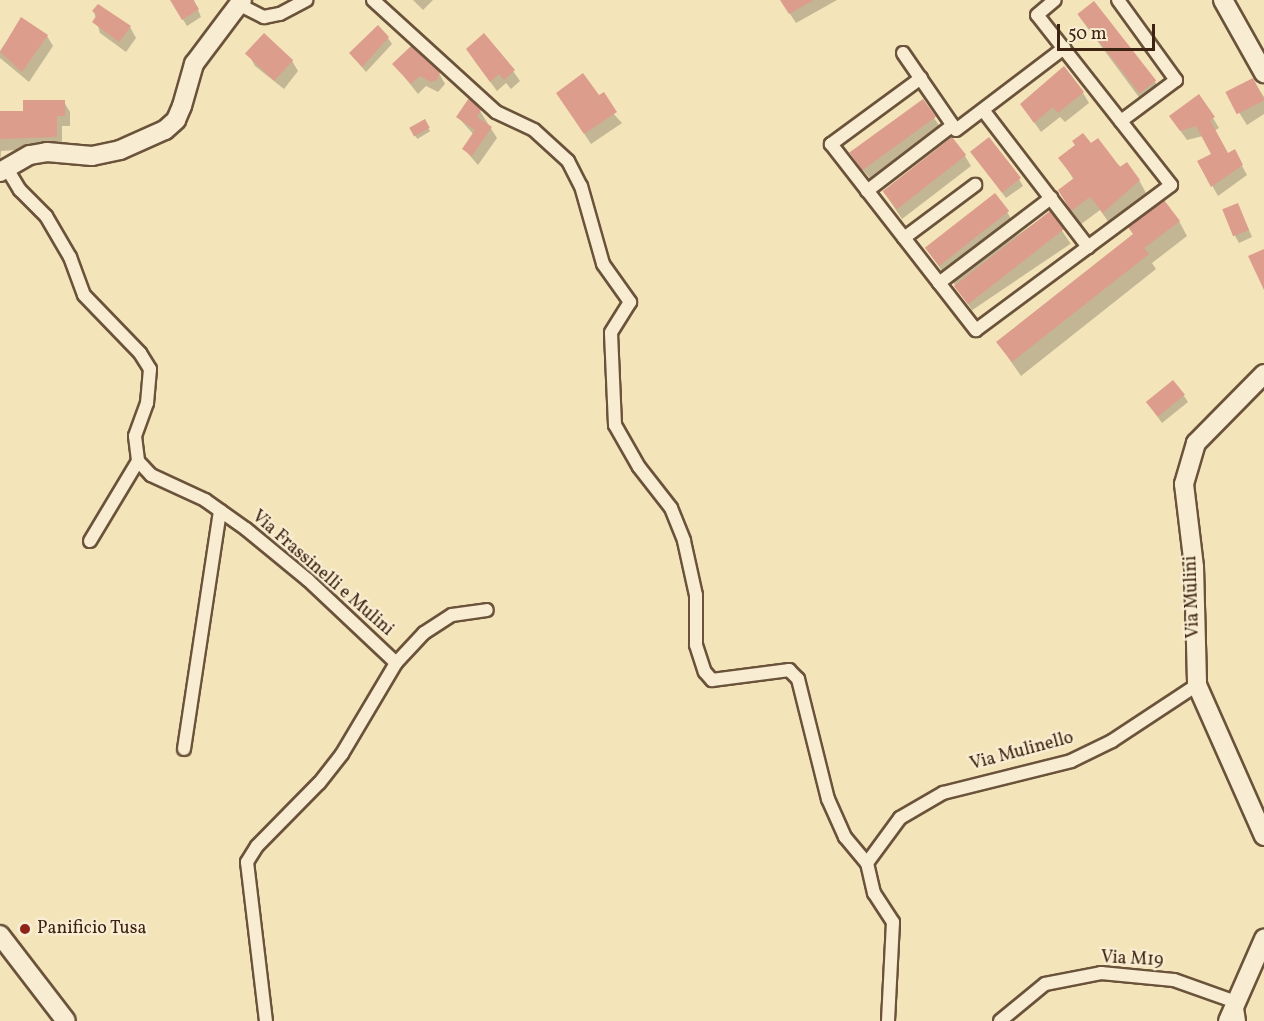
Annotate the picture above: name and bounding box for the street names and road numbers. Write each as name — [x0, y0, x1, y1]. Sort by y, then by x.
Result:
street label: Via Frassinelli e Mulini — [247, 506, 397, 642]
street label: Via Mulini — [1181, 555, 1205, 639]
street label: Via Mulinello — [968, 728, 1076, 776]
street label: Via M19 — [1100, 948, 1164, 972]

